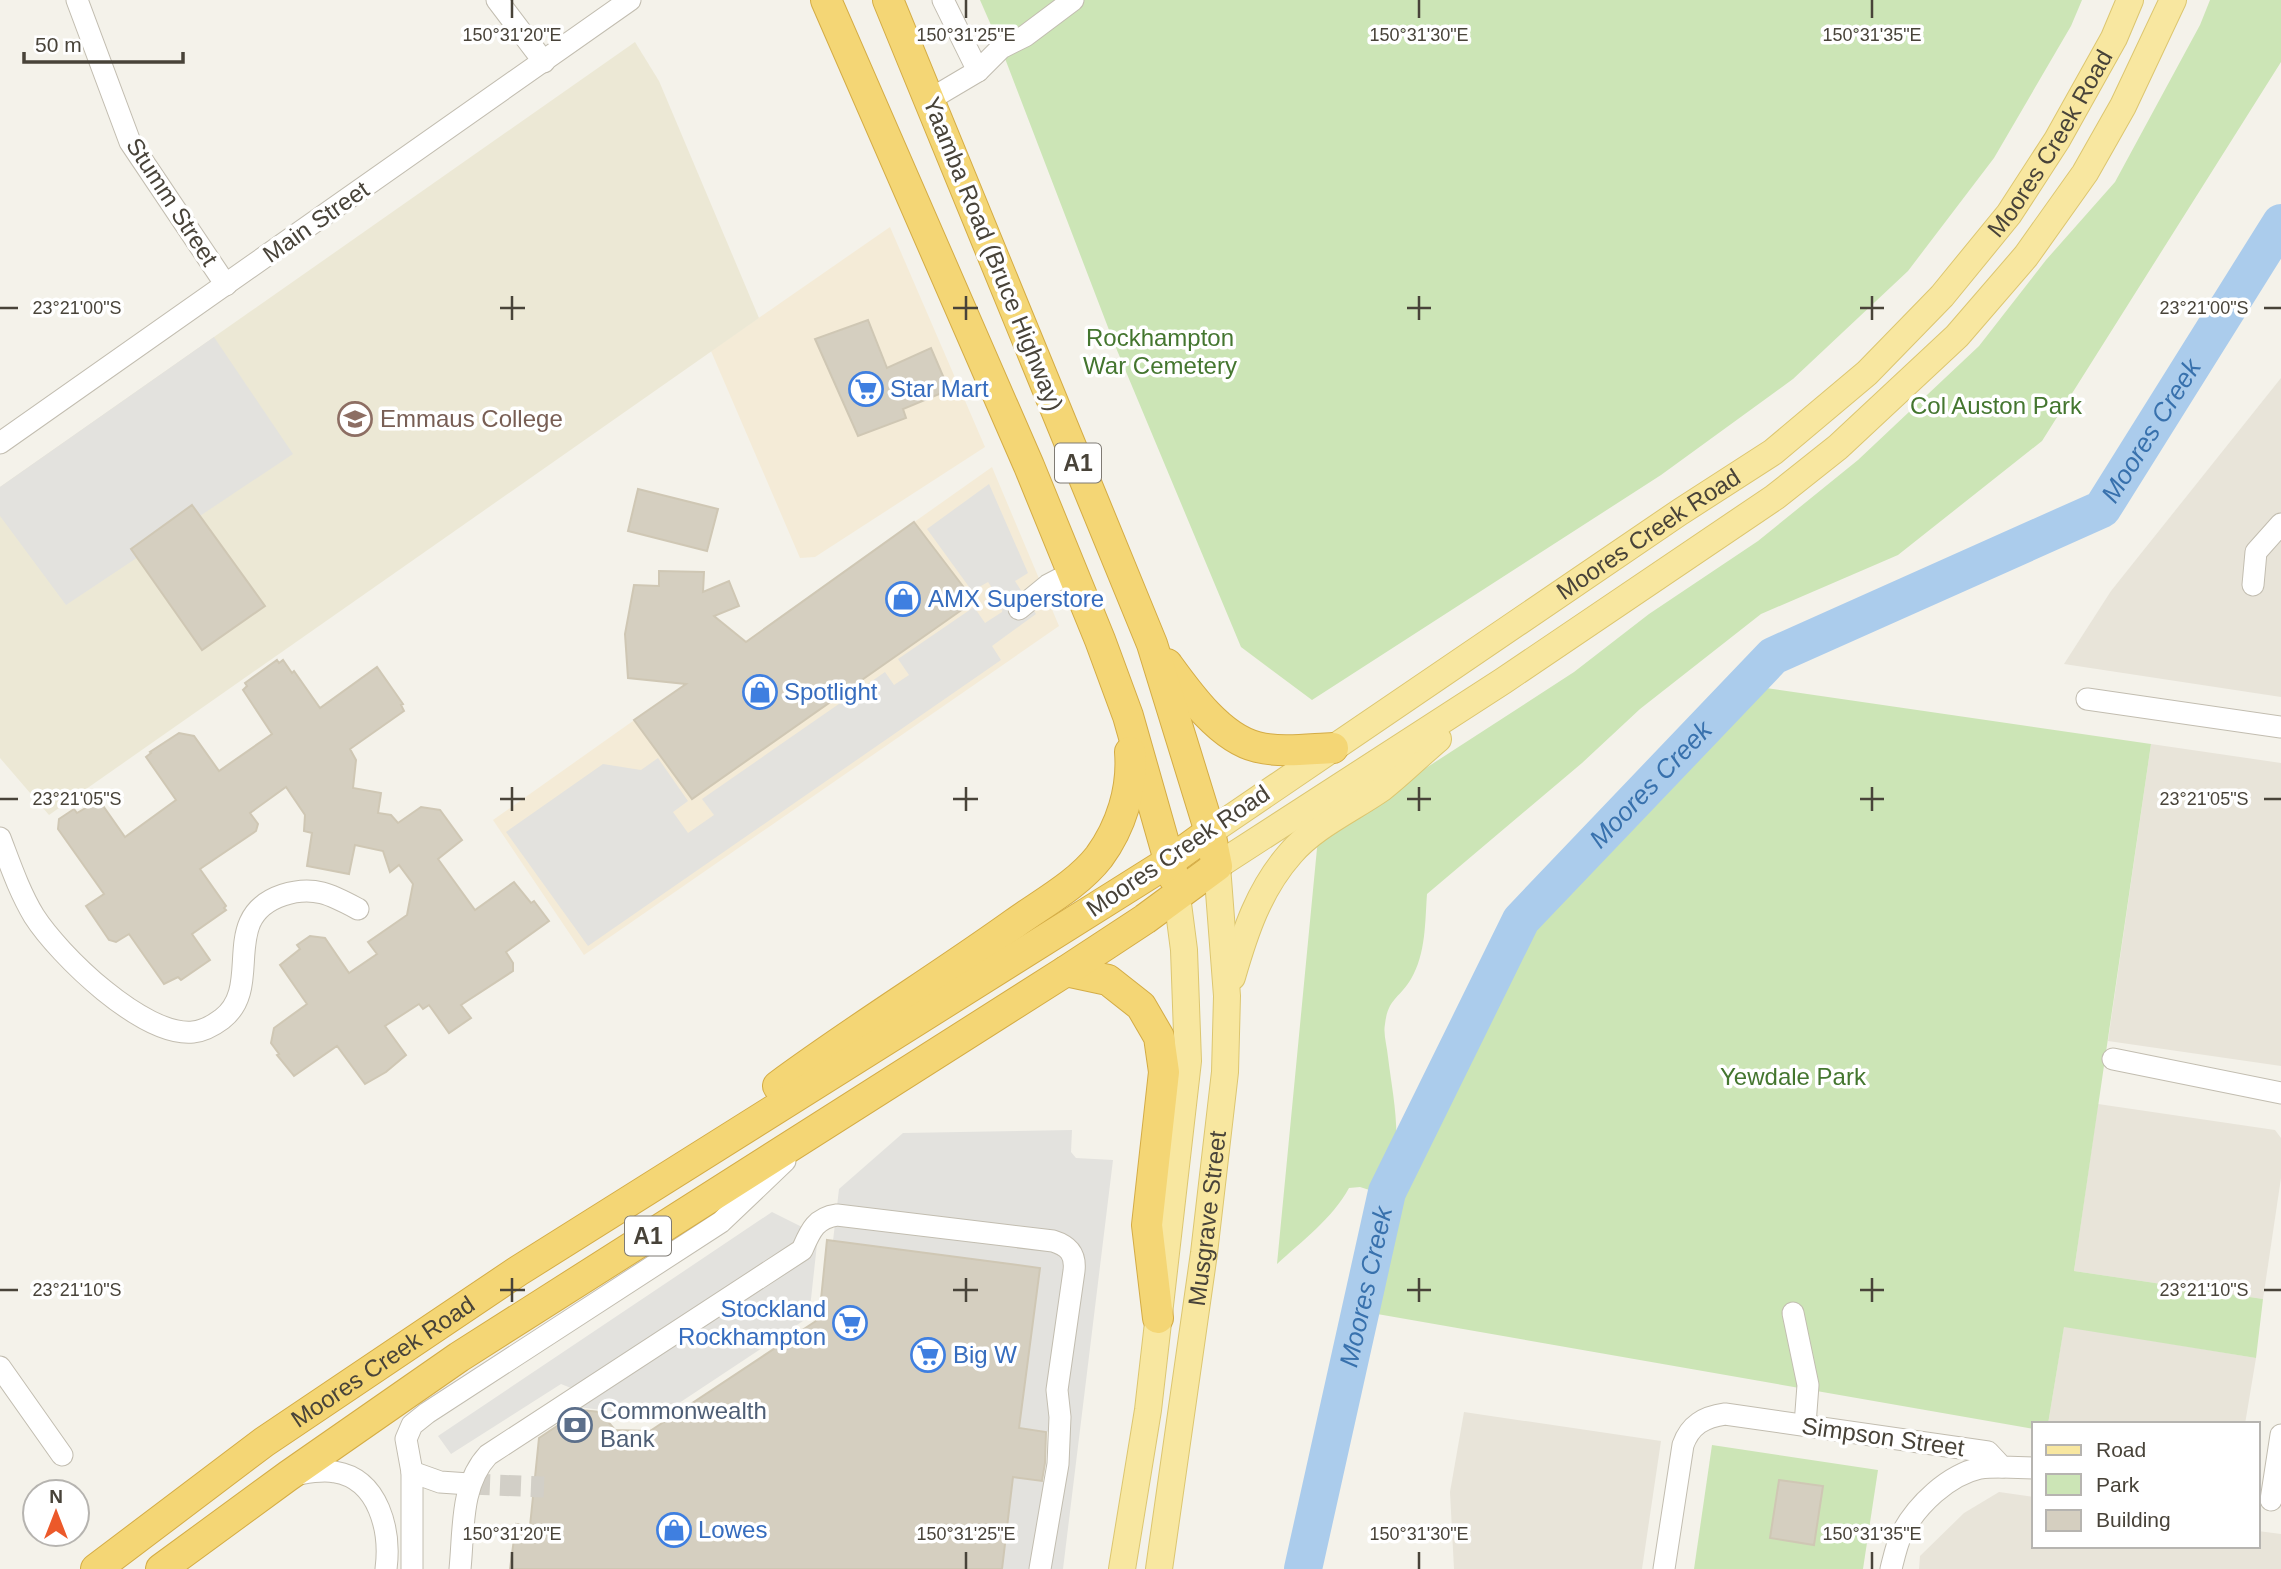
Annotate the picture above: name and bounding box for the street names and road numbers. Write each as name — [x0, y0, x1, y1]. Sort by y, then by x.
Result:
street label: Moores Creek Road — [1982, 45, 2118, 242]
street label: Yaamba Road (Bruce Highway) — [918, 93, 1069, 415]
street label: Stumm Street — [121, 133, 224, 271]
street label: Main Street — [258, 175, 374, 268]
road number: A1 — [1055, 444, 1101, 482]
street label: Moores Creek Road — [1551, 463, 1745, 605]
street label: Moores Creek Road — [1081, 779, 1274, 922]
street label: Musgrave Street — [1183, 1129, 1231, 1308]
road number: A1 — [625, 1217, 671, 1256]
street label: Moores Creek Road — [286, 1290, 479, 1433]
street label: Simpson Street — [1800, 1412, 1967, 1461]

